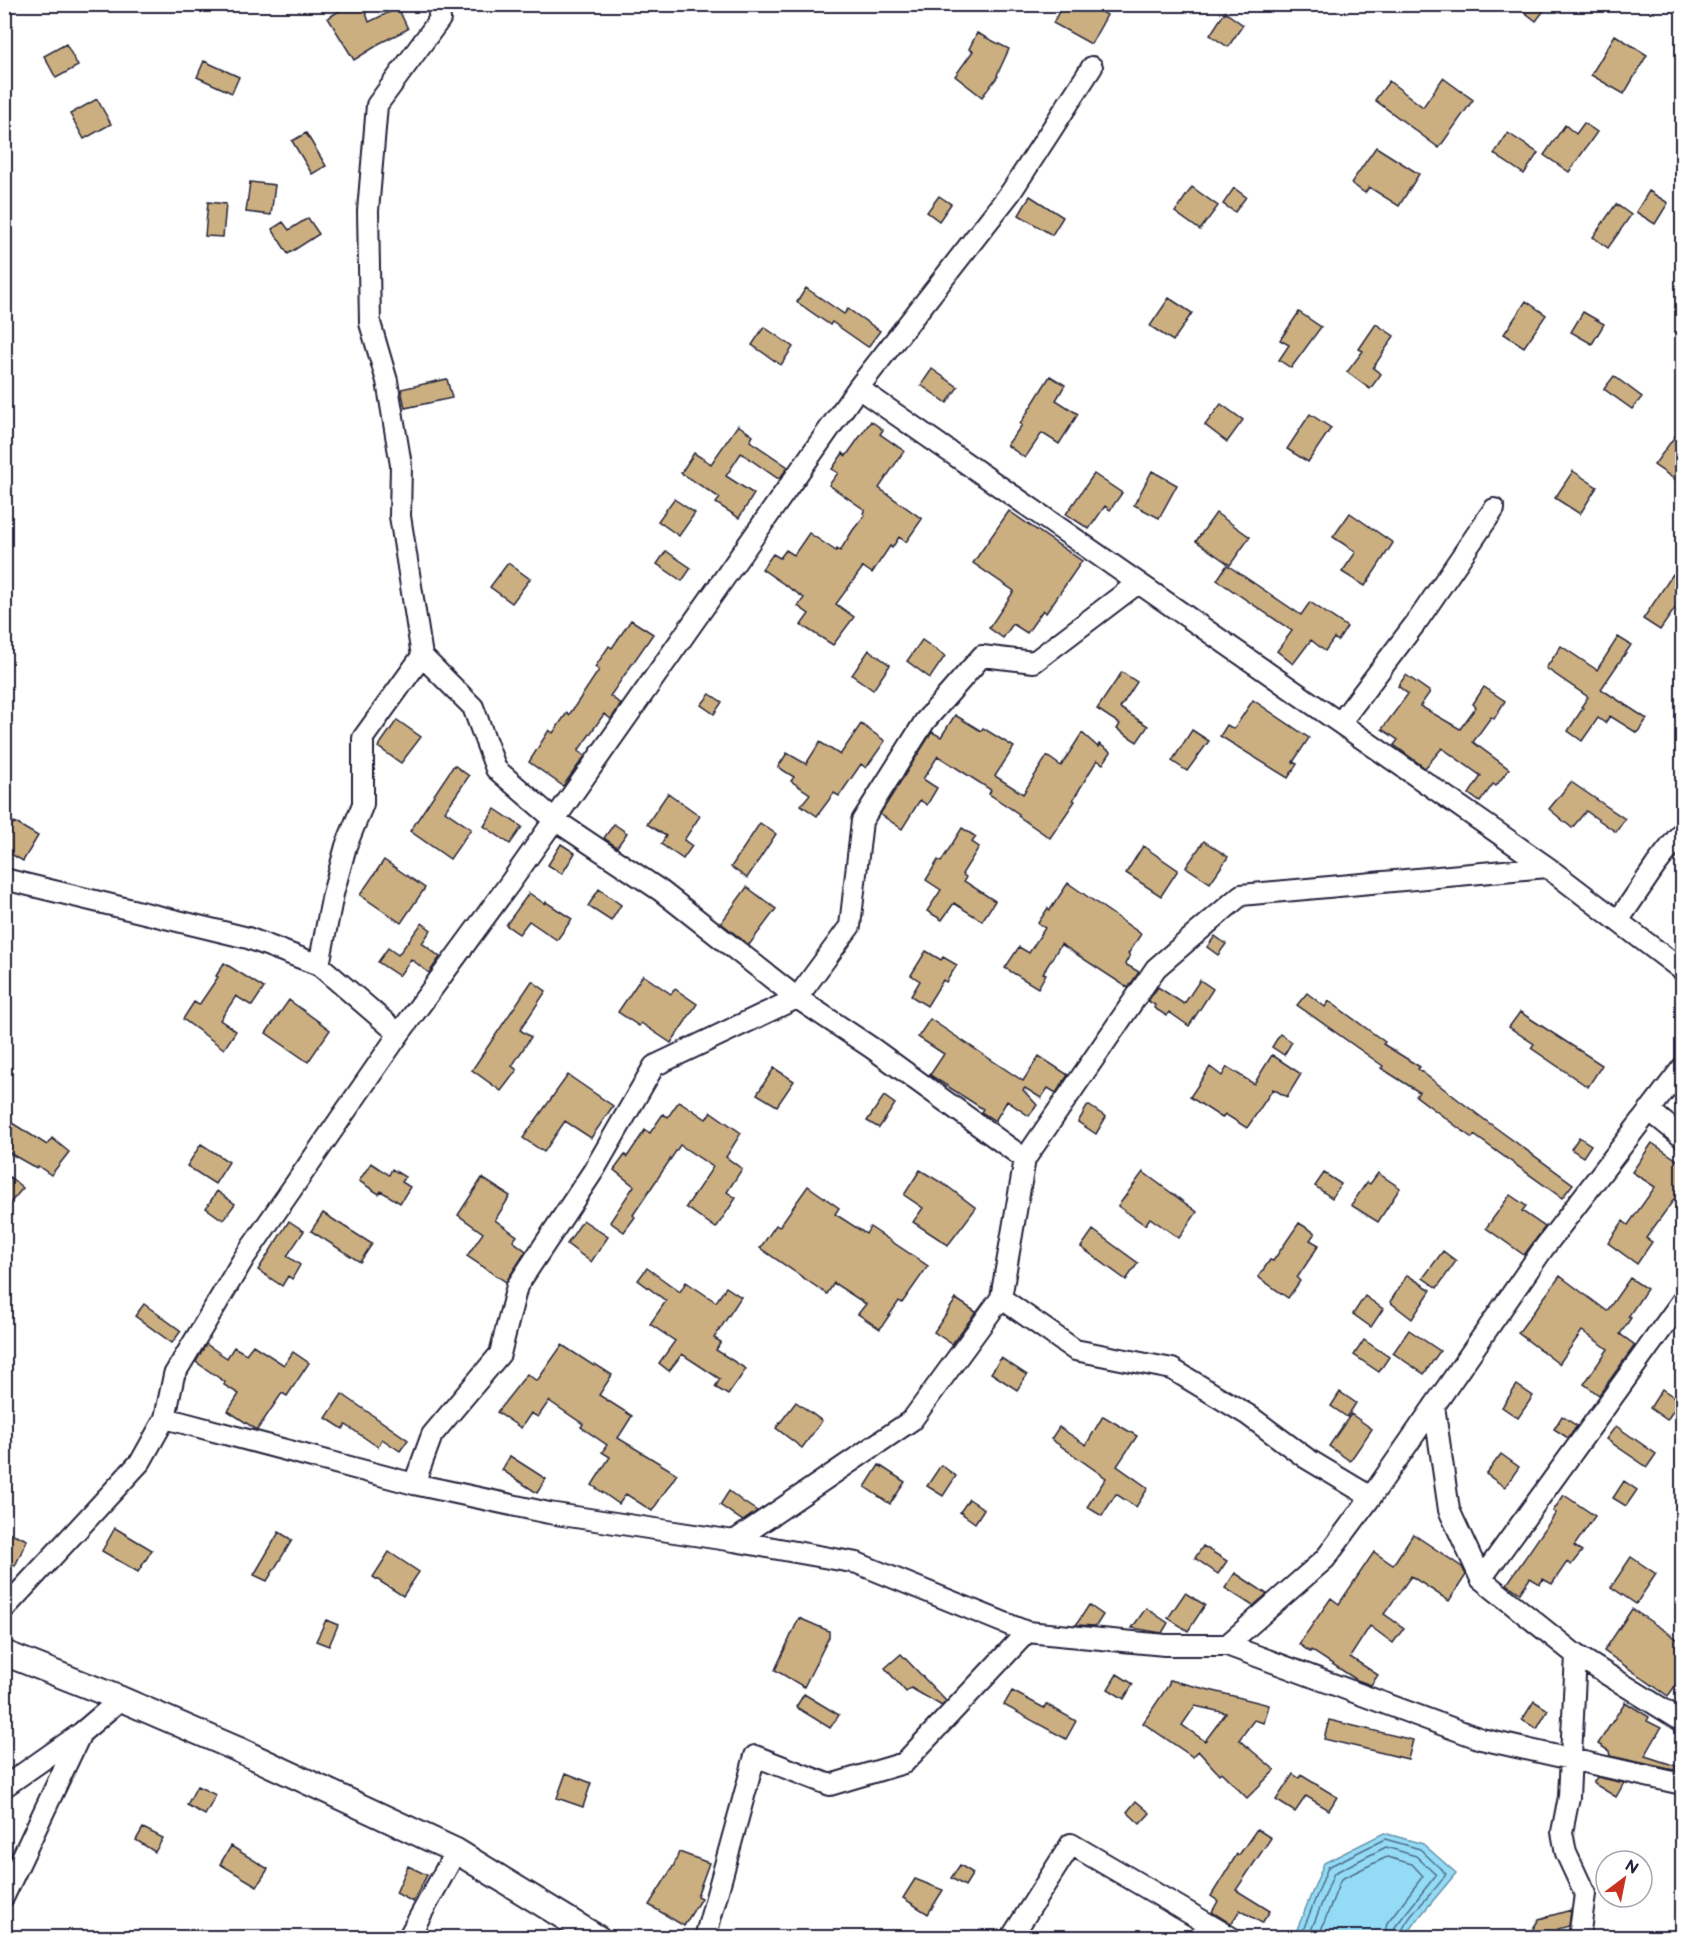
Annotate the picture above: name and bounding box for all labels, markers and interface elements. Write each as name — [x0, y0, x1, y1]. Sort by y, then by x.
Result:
north arrow — [1594, 1849, 1654, 1909]
text: N — [1621, 1856, 1641, 1879]

